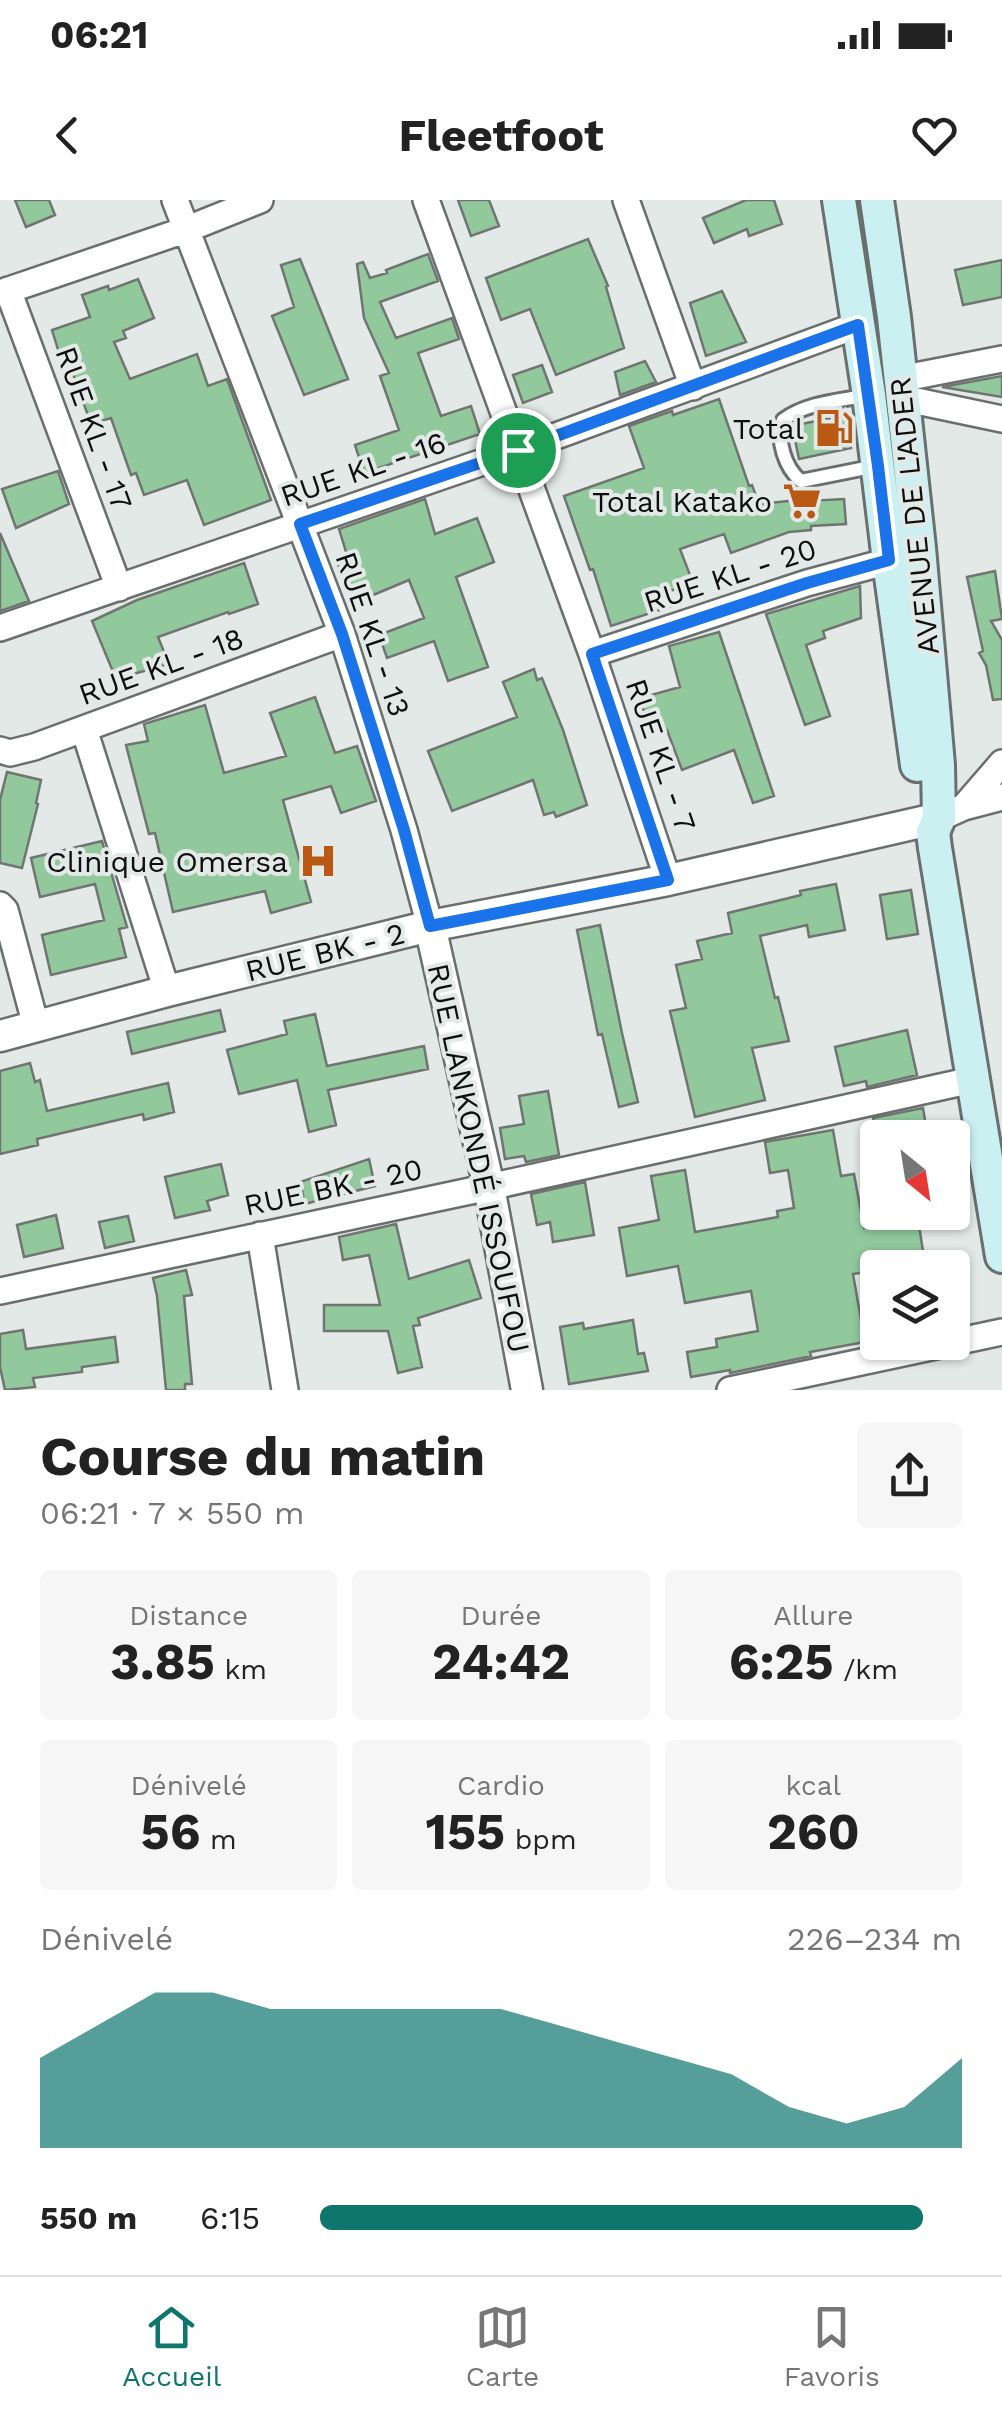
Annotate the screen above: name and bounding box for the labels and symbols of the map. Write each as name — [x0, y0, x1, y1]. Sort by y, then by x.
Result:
street label: RUE KL - 17 — [48, 342, 140, 514]
street label: AVENUE DE L'ADER — [882, 375, 946, 657]
fuel station icon: Total — [813, 407, 855, 449]
pin — [476, 408, 561, 493]
place label: Total — [733, 411, 804, 446]
street label: RUE KL - 16 — [276, 424, 450, 514]
supermarket icon: Total Katako — [781, 480, 823, 522]
place label: Total Katako — [592, 484, 772, 519]
street label: RUE KL - 20 — [639, 531, 821, 619]
street label: RUE KL - 13 — [328, 547, 418, 721]
street label: RUE KL - 18 — [74, 620, 248, 712]
street label: RUE KL - 7 — [619, 674, 703, 836]
hospital icon: Clinique Omersa — [297, 840, 339, 882]
place label: Clinique Omersa — [46, 844, 288, 879]
street label: RUE BK - 2 — [242, 915, 408, 989]
street label: RUE LANKONDÉ ISSOUFOU — [421, 960, 537, 1356]
north arrow — [860, 1120, 970, 1230]
street label: RUE BK - 20 — [241, 1151, 425, 1223]

